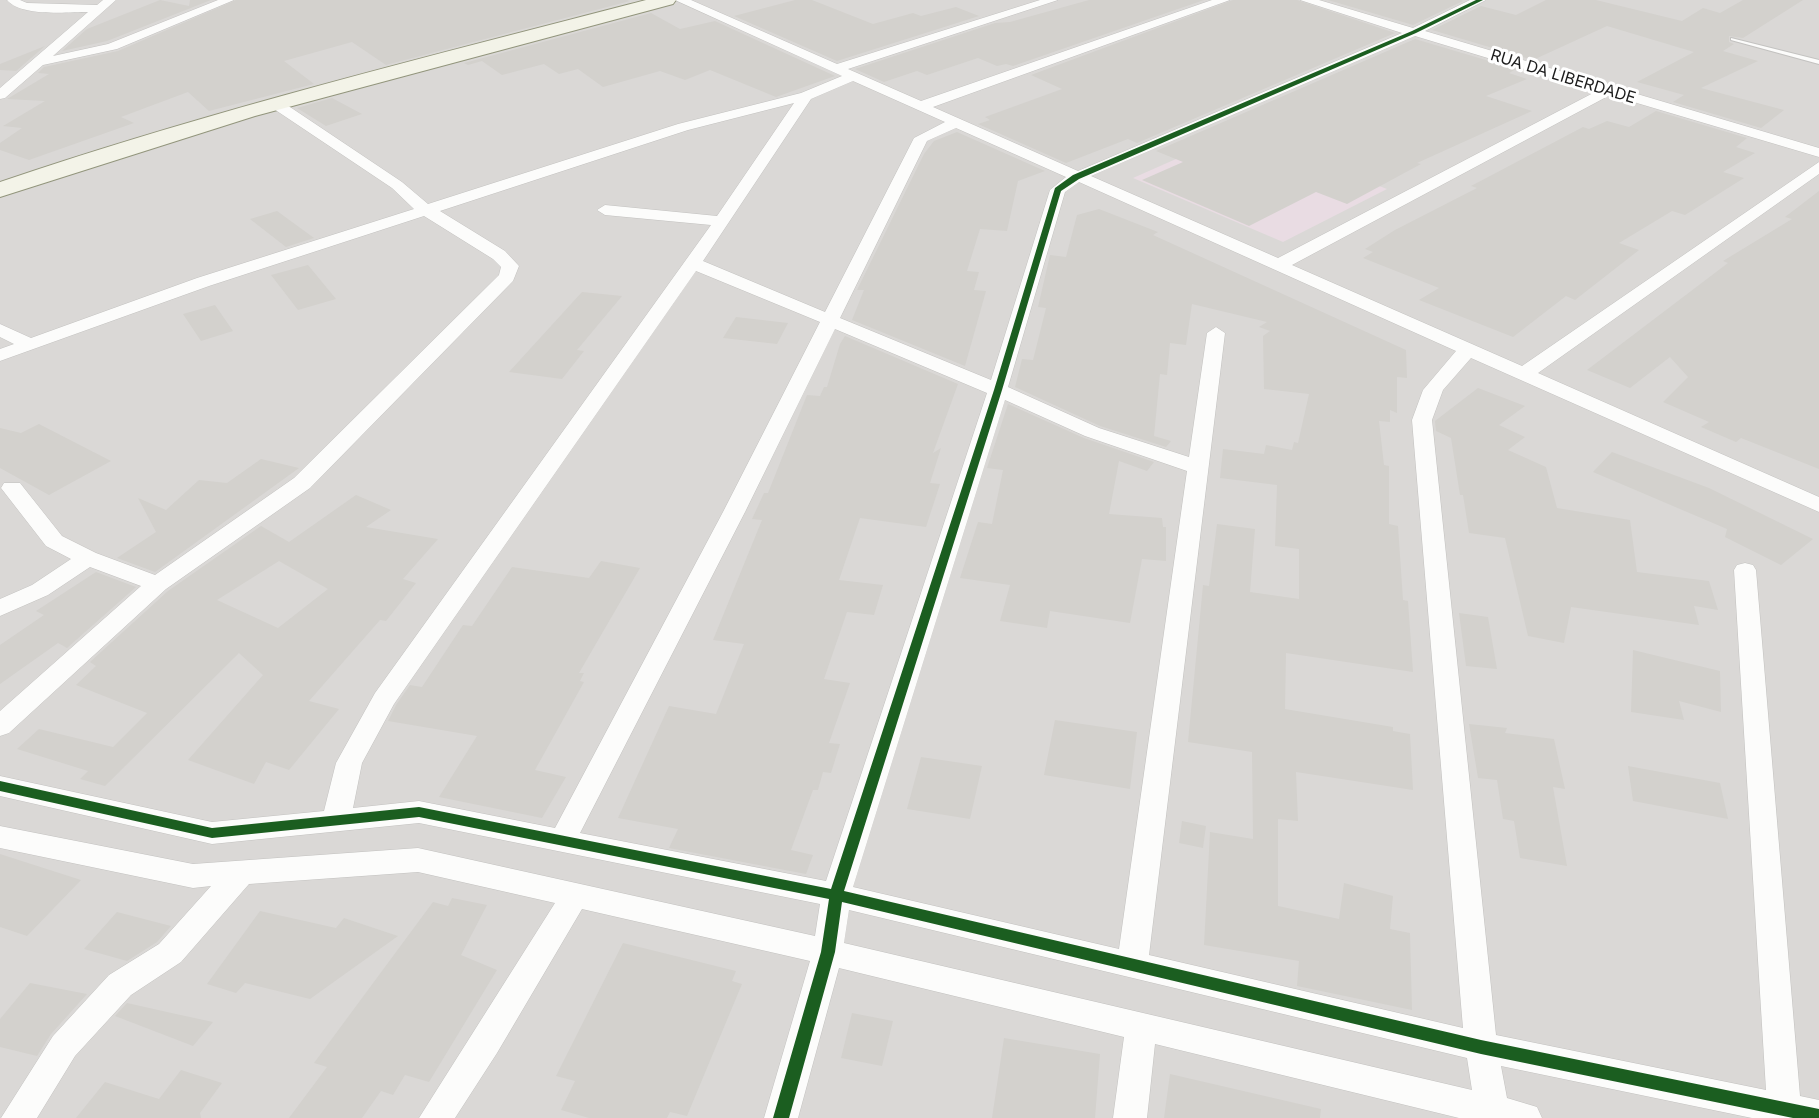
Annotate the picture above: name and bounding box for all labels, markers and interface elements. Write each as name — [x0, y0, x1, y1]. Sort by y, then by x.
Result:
street label: RUA DA LIBERDADE — [1488, 46, 1638, 108]

